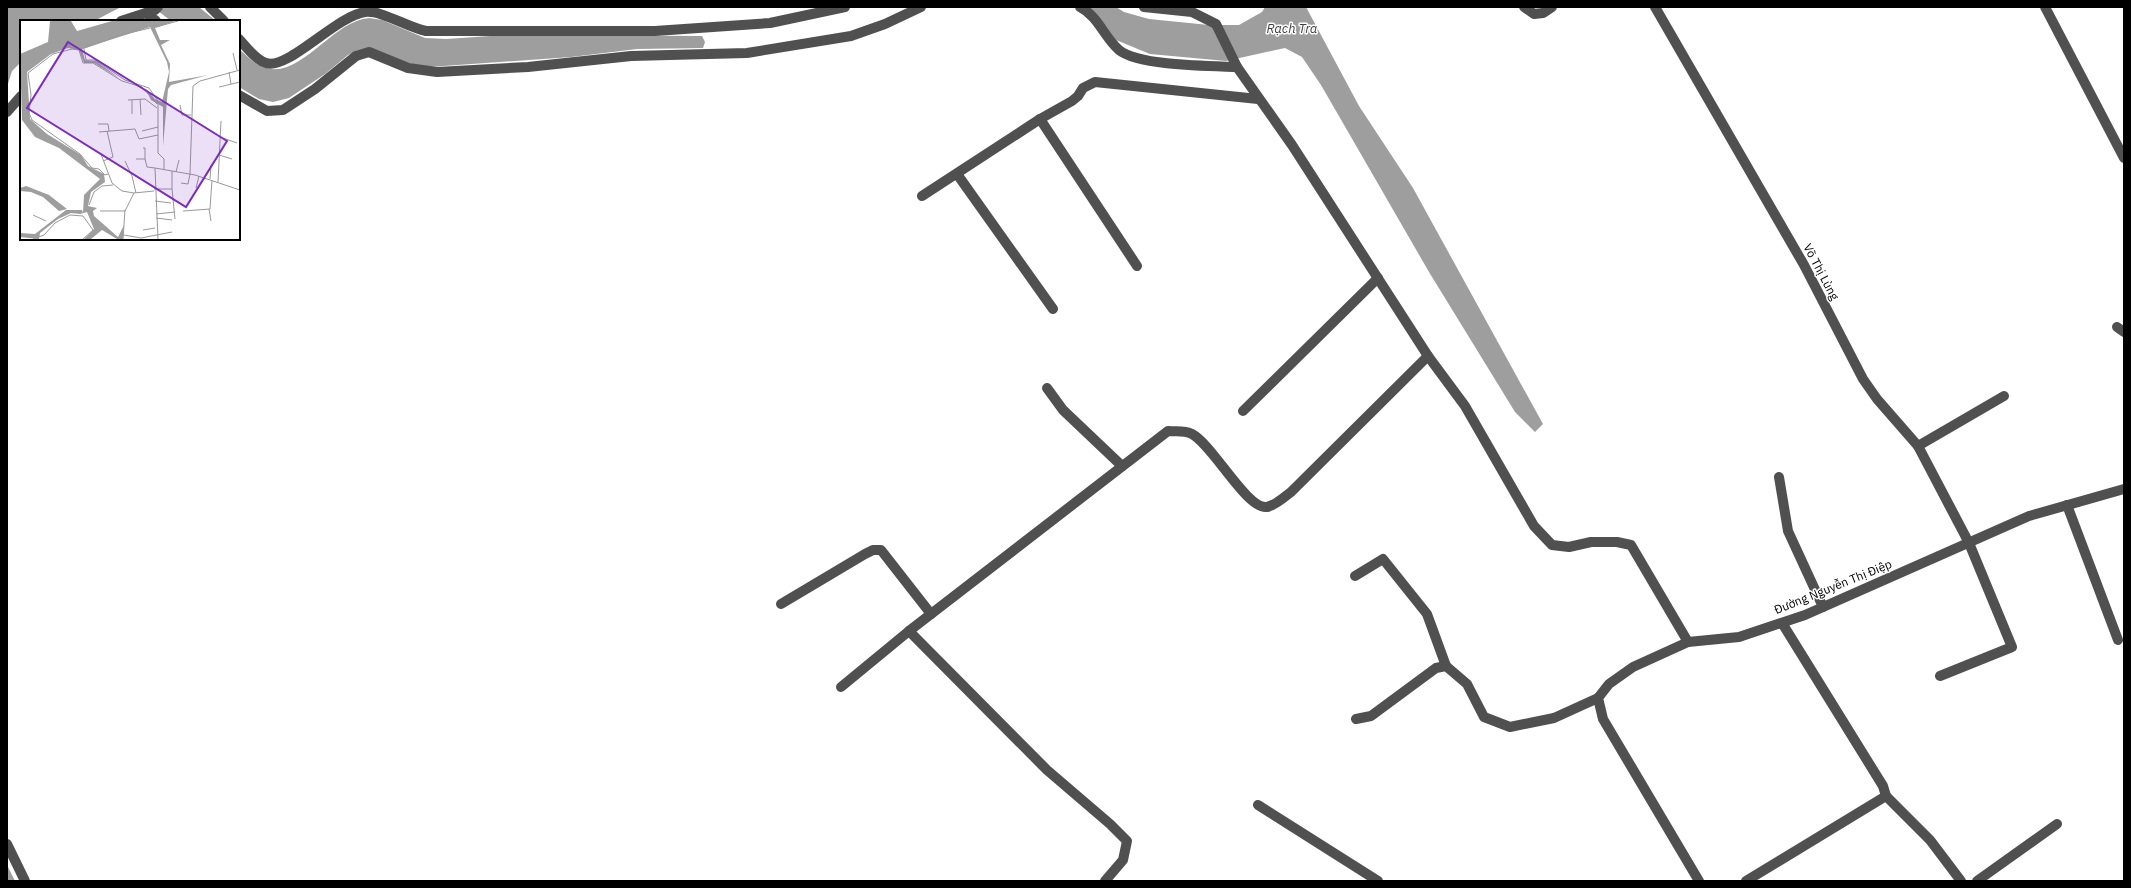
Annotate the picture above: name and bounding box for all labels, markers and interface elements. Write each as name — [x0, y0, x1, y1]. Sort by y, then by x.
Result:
inset map — [20, 20, 240, 240]
water label: Rạch Tra — [1267, 20, 1317, 37]
street label: Võ Thị Lùng — [1800, 241, 1843, 303]
street label: Đường Nguyễn Thị Điệp — [1772, 556, 1894, 617]

